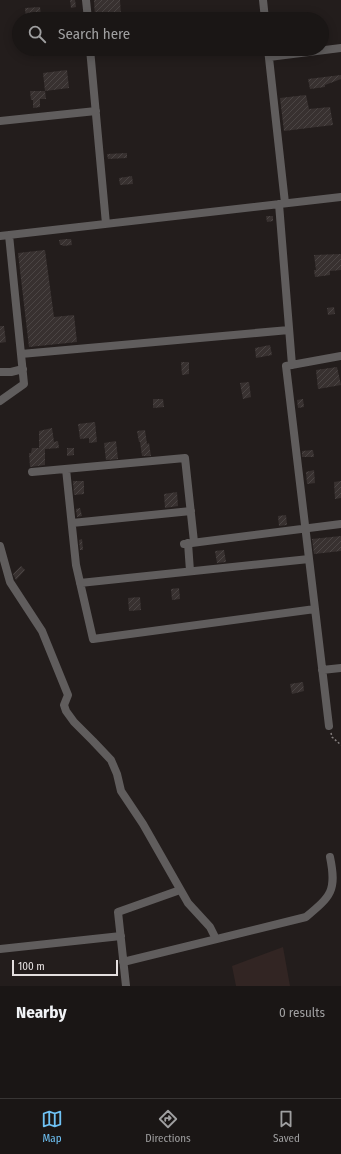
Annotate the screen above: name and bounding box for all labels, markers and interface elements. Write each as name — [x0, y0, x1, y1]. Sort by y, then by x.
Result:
search box — [12, 12, 329, 56]
icon: search — [26, 23, 48, 45]
text: Search here — [58, 25, 130, 43]
scale bar — [12, 958, 118, 977]
text: 100 m — [18, 960, 45, 973]
text: Nearby — [16, 1002, 67, 1023]
text: 0 results — [279, 1005, 325, 1020]
tab: Map — [41, 1108, 63, 1145]
tab: Directions — [145, 1108, 191, 1145]
tab: Saved — [273, 1108, 300, 1145]

